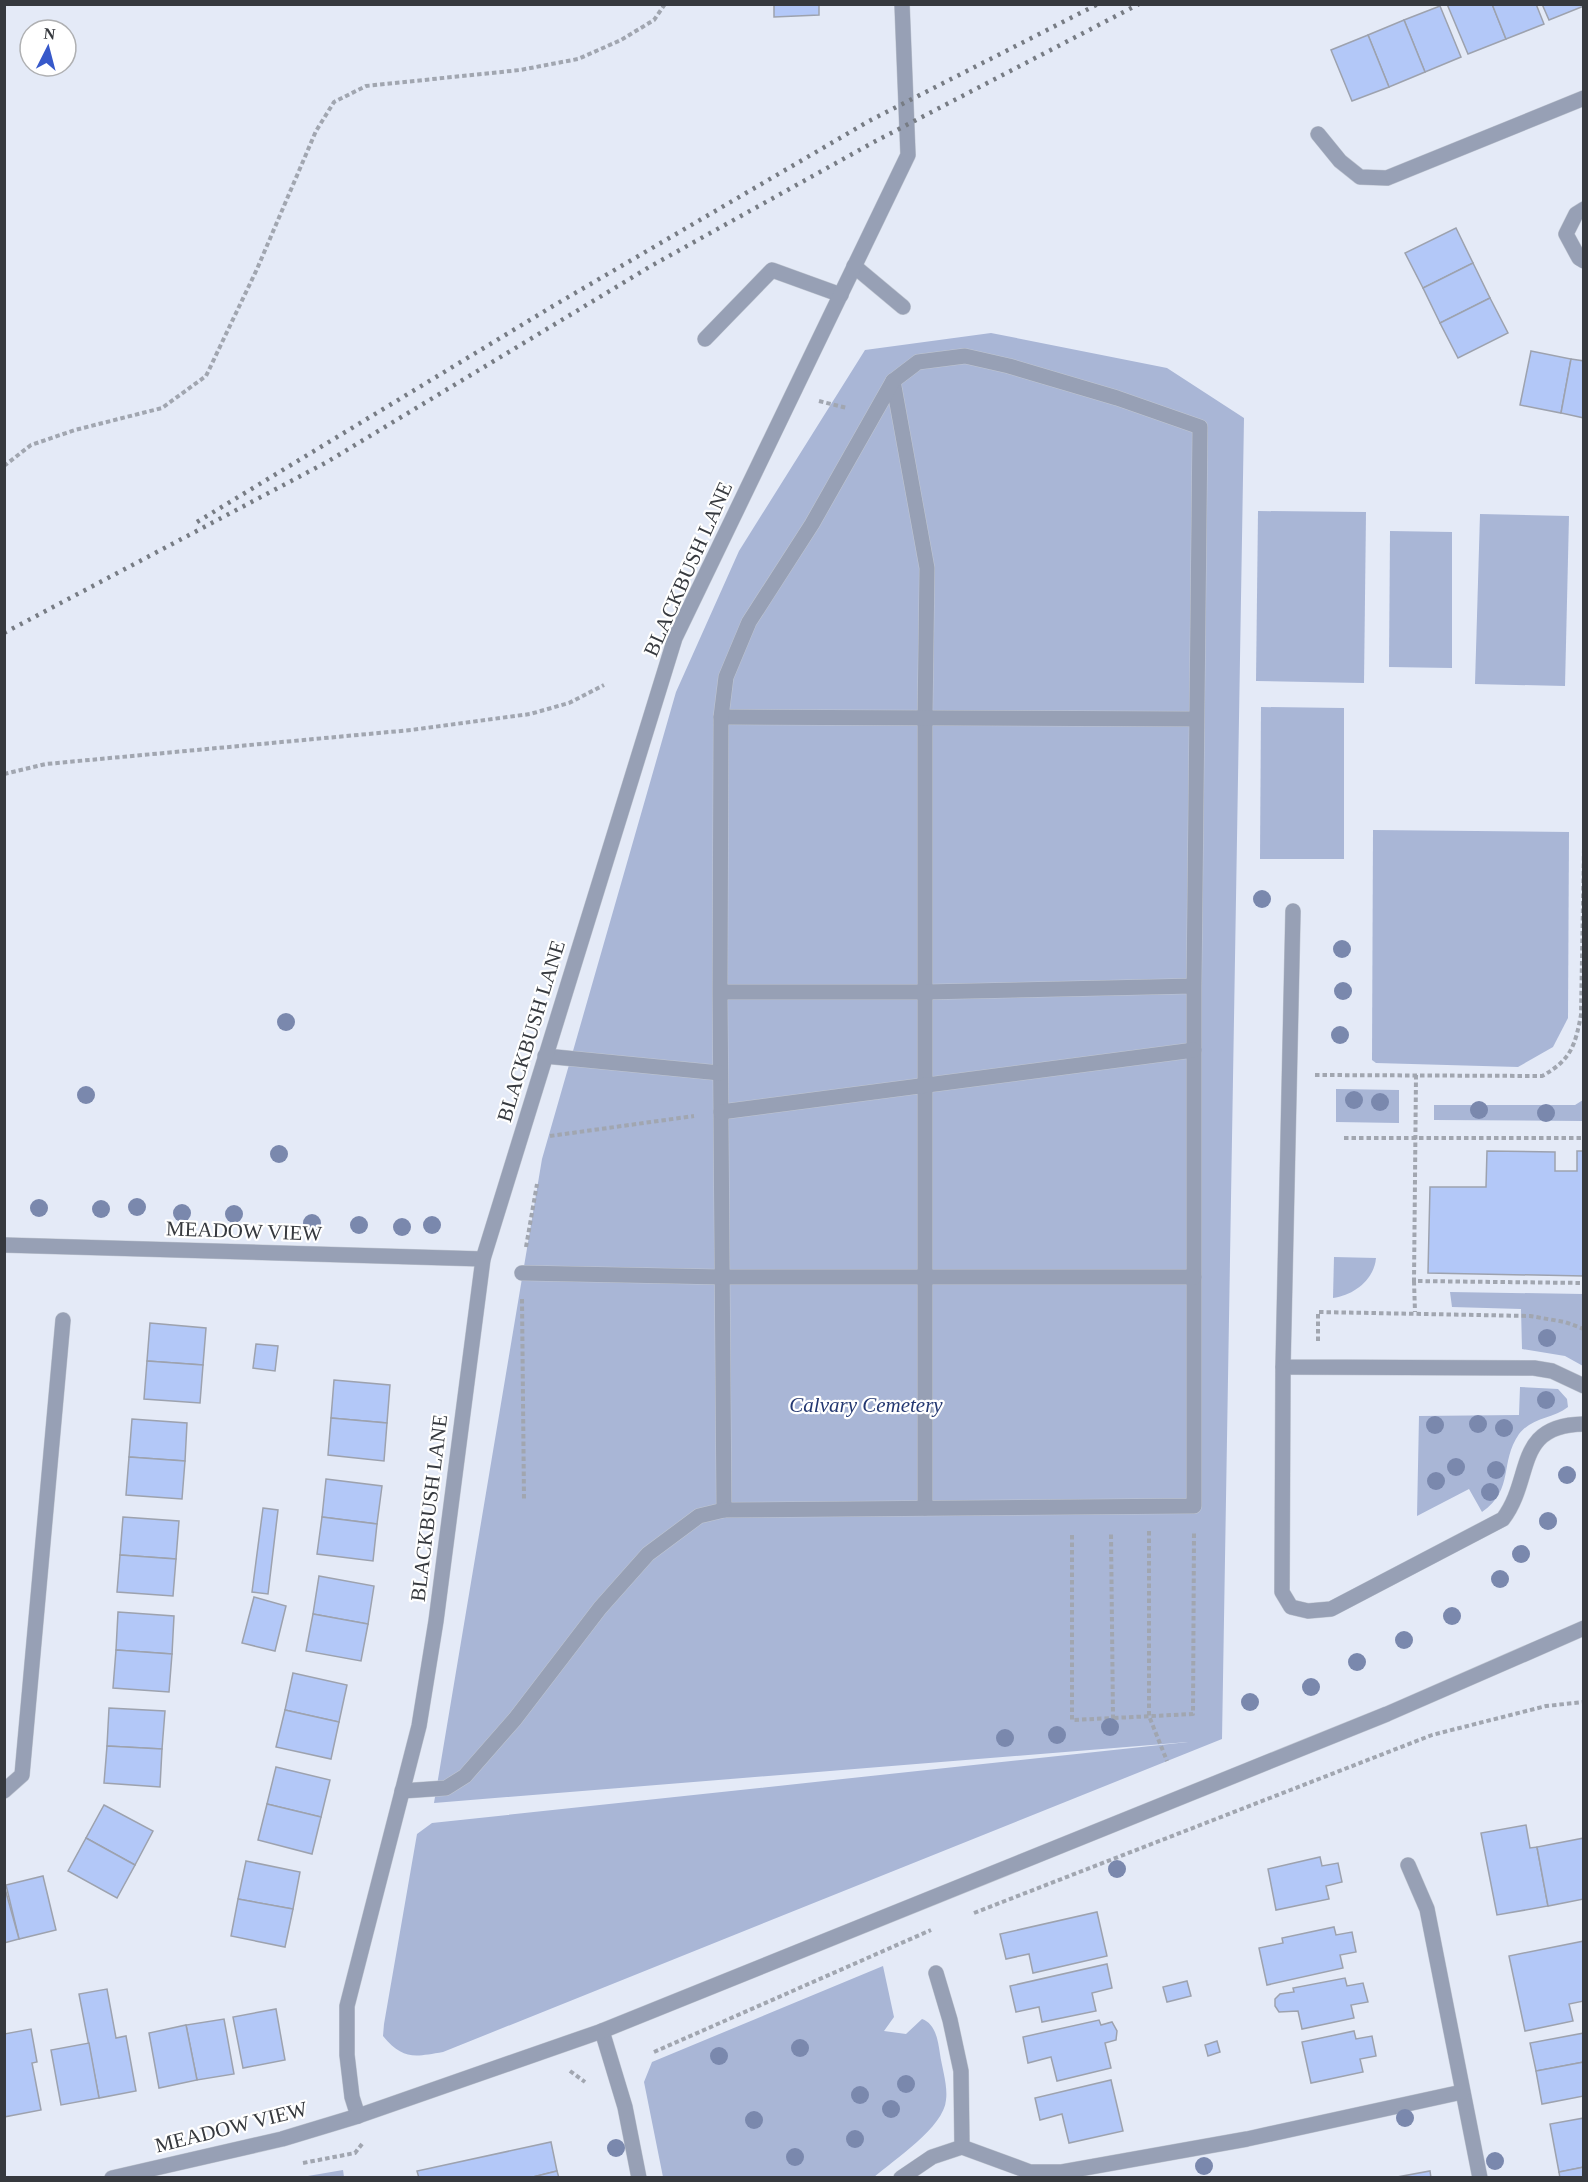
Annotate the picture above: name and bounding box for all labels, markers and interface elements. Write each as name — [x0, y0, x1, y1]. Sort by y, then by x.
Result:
north arrow — [18, 18, 78, 78]
text: N — [43, 25, 57, 43]
street label: BLACKBUSH LANE — [639, 478, 737, 660]
street label: BLACKBUSH LANE — [492, 937, 570, 1125]
street label: MEADOW VIEW — [166, 1216, 323, 1246]
park label: Calvary Cemetery — [789, 1393, 943, 1417]
street label: BLACKBUSH LANE — [406, 1413, 452, 1603]
street label: MEADOW VIEW — [152, 2096, 310, 2158]

